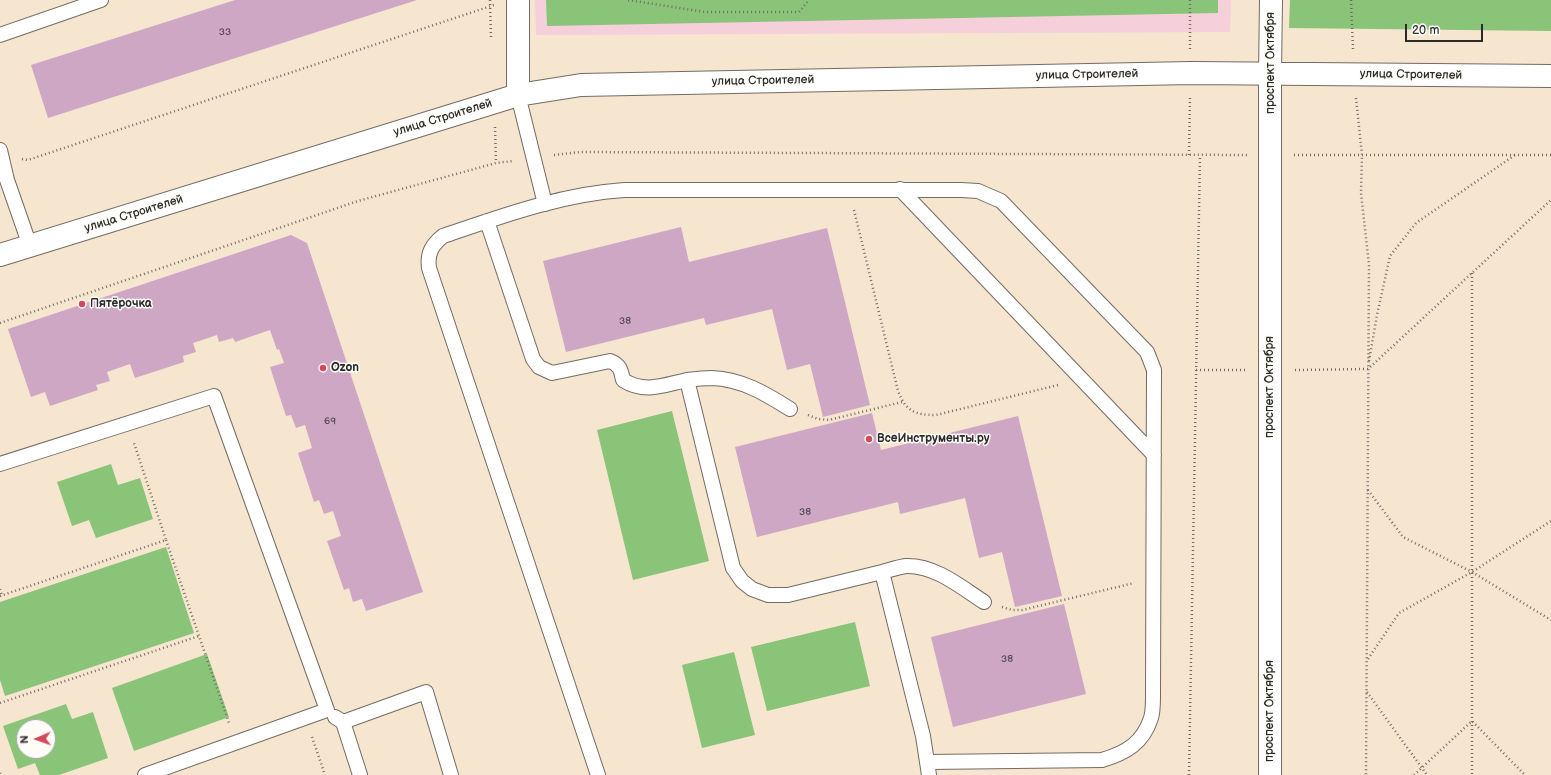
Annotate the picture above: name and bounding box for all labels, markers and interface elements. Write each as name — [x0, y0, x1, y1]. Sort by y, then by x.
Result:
street label: проспект Октября — [1264, 12, 1278, 114]
scale bar — [1407, 16, 1485, 42]
text: 20 m — [1412, 23, 1439, 38]
house number: 33 — [219, 26, 231, 38]
street label: улица Строителей — [1036, 67, 1138, 83]
street label: улица Строителей — [1360, 67, 1462, 83]
street label: улица Строителей — [712, 73, 814, 89]
street label: улица Строителей — [392, 96, 494, 140]
street label: улица Строителей — [83, 192, 185, 236]
place label: Пятёрочка — [90, 297, 152, 311]
marker: Пятёрочка — [77, 299, 87, 309]
house number: 38 — [619, 315, 631, 327]
street label: проспект Октября — [1263, 336, 1277, 438]
place label: Ozon — [331, 361, 359, 375]
marker: Ozon — [318, 363, 328, 373]
house number: 69 — [324, 415, 336, 427]
place label: ВсеИнструменты.ру — [877, 432, 990, 446]
marker: ВсеИнструменты.ру — [864, 434, 874, 444]
house number: 38 — [799, 506, 811, 518]
house number: 38 — [1001, 653, 1013, 665]
street label: проспект Октября — [1263, 660, 1277, 762]
north arrow — [16, 719, 56, 759]
text: N — [18, 735, 31, 744]

